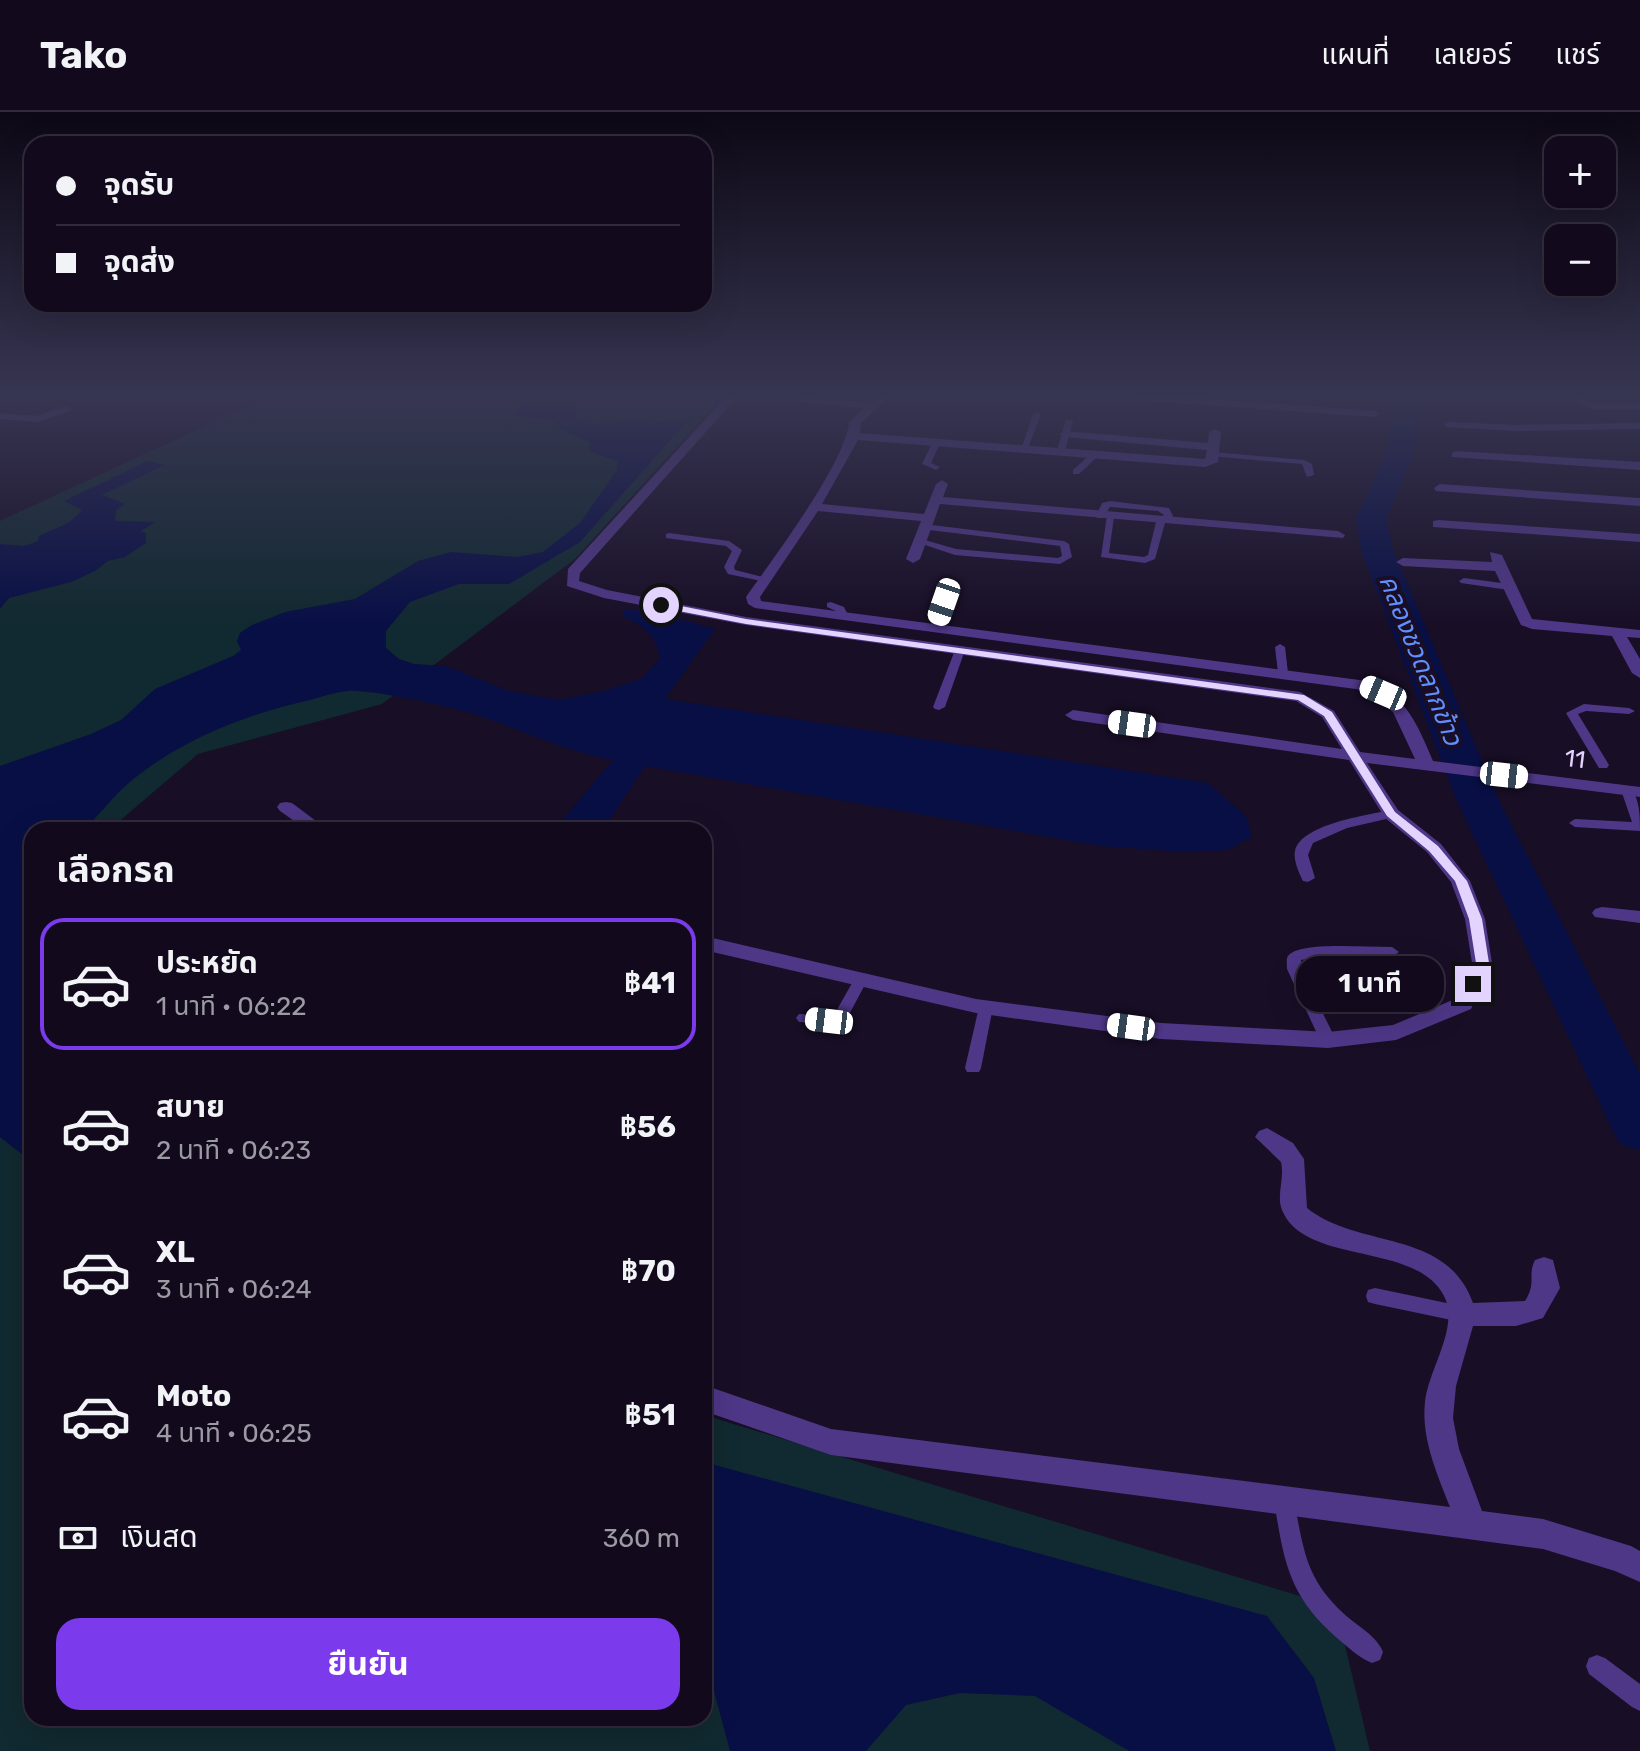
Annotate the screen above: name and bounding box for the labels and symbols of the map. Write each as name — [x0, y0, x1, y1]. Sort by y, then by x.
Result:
water label: คลองชวดลากข้าว — [1372, 570, 1469, 751]
car — [925, 575, 963, 629]
route start — [643, 587, 679, 623]
car — [1356, 673, 1410, 713]
car — [1107, 709, 1157, 739]
street label: 11 — [1563, 744, 1587, 774]
car — [1479, 761, 1529, 789]
callout: 1 นาที — [1297, 956, 1445, 1012]
route end — [1455, 966, 1491, 1002]
car — [804, 1006, 854, 1036]
car — [1106, 1012, 1156, 1042]

